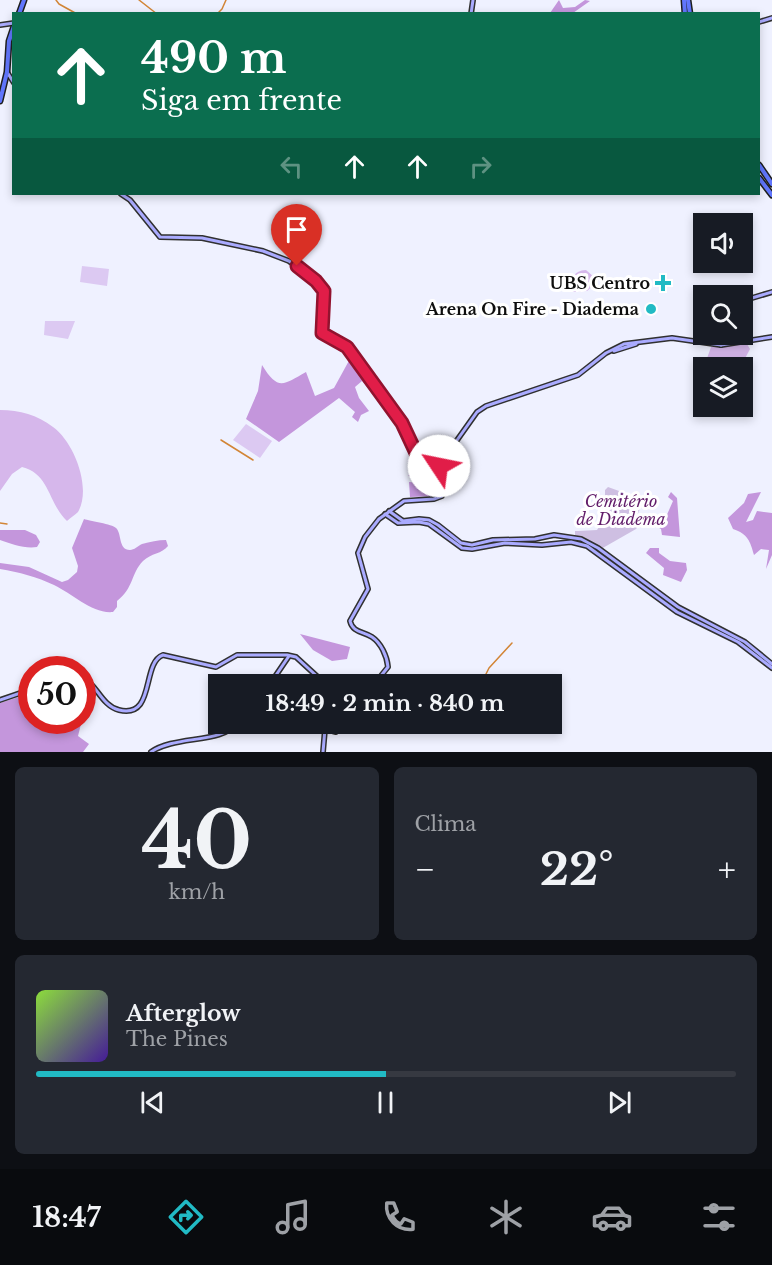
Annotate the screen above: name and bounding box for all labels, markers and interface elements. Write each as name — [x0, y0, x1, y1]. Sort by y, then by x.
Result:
text: 490 m — [141, 32, 287, 84]
icon: ahead — [42, 36, 120, 114]
text: Siga em frente — [141, 84, 342, 117]
icon: left — [275, 150, 308, 183]
icon: ahead — [338, 150, 371, 183]
icon: ahead — [401, 150, 434, 183]
icon: right — [464, 150, 497, 183]
pin — [271, 204, 322, 266]
icon: arrive — [280, 213, 313, 246]
map controls — [693, 213, 753, 417]
button: sound — [693, 213, 753, 273]
place label: UBS Centro — [550, 273, 650, 293]
marker: UBS Centro — [654, 274, 672, 292]
button: search — [693, 285, 753, 345]
place label: Arena On Fire - Diadema — [425, 299, 639, 319]
marker: Arena On Fire - Diadema — [644, 302, 658, 316]
button: layers — [693, 357, 753, 417]
position arrow — [407, 434, 471, 498]
park label: Cemitério de Diadema — [576, 491, 666, 529]
speed limit sign: 50 — [18, 656, 96, 734]
text: 18:49 · 2 min · 840 m — [266, 690, 504, 717]
text: 40 — [141, 792, 252, 889]
text: Clima — [415, 812, 476, 836]
text: 22° — [540, 841, 613, 897]
text: − — [415, 849, 435, 890]
text: + — [718, 849, 736, 890]
text: km/h — [168, 880, 225, 904]
text: Afterglow — [126, 1000, 241, 1027]
text: The Pines — [126, 1027, 228, 1051]
icon: previous — [136, 1086, 169, 1119]
icon: pause — [369, 1086, 402, 1119]
icon: next — [603, 1086, 636, 1119]
icon: directions — [165, 1196, 207, 1238]
icon: music — [272, 1196, 314, 1238]
icon: phone — [378, 1196, 420, 1238]
icon: climate — [485, 1196, 527, 1238]
icon: car — [591, 1196, 633, 1238]
icon: filters — [698, 1196, 740, 1238]
text: 18:47 — [32, 1201, 101, 1234]

